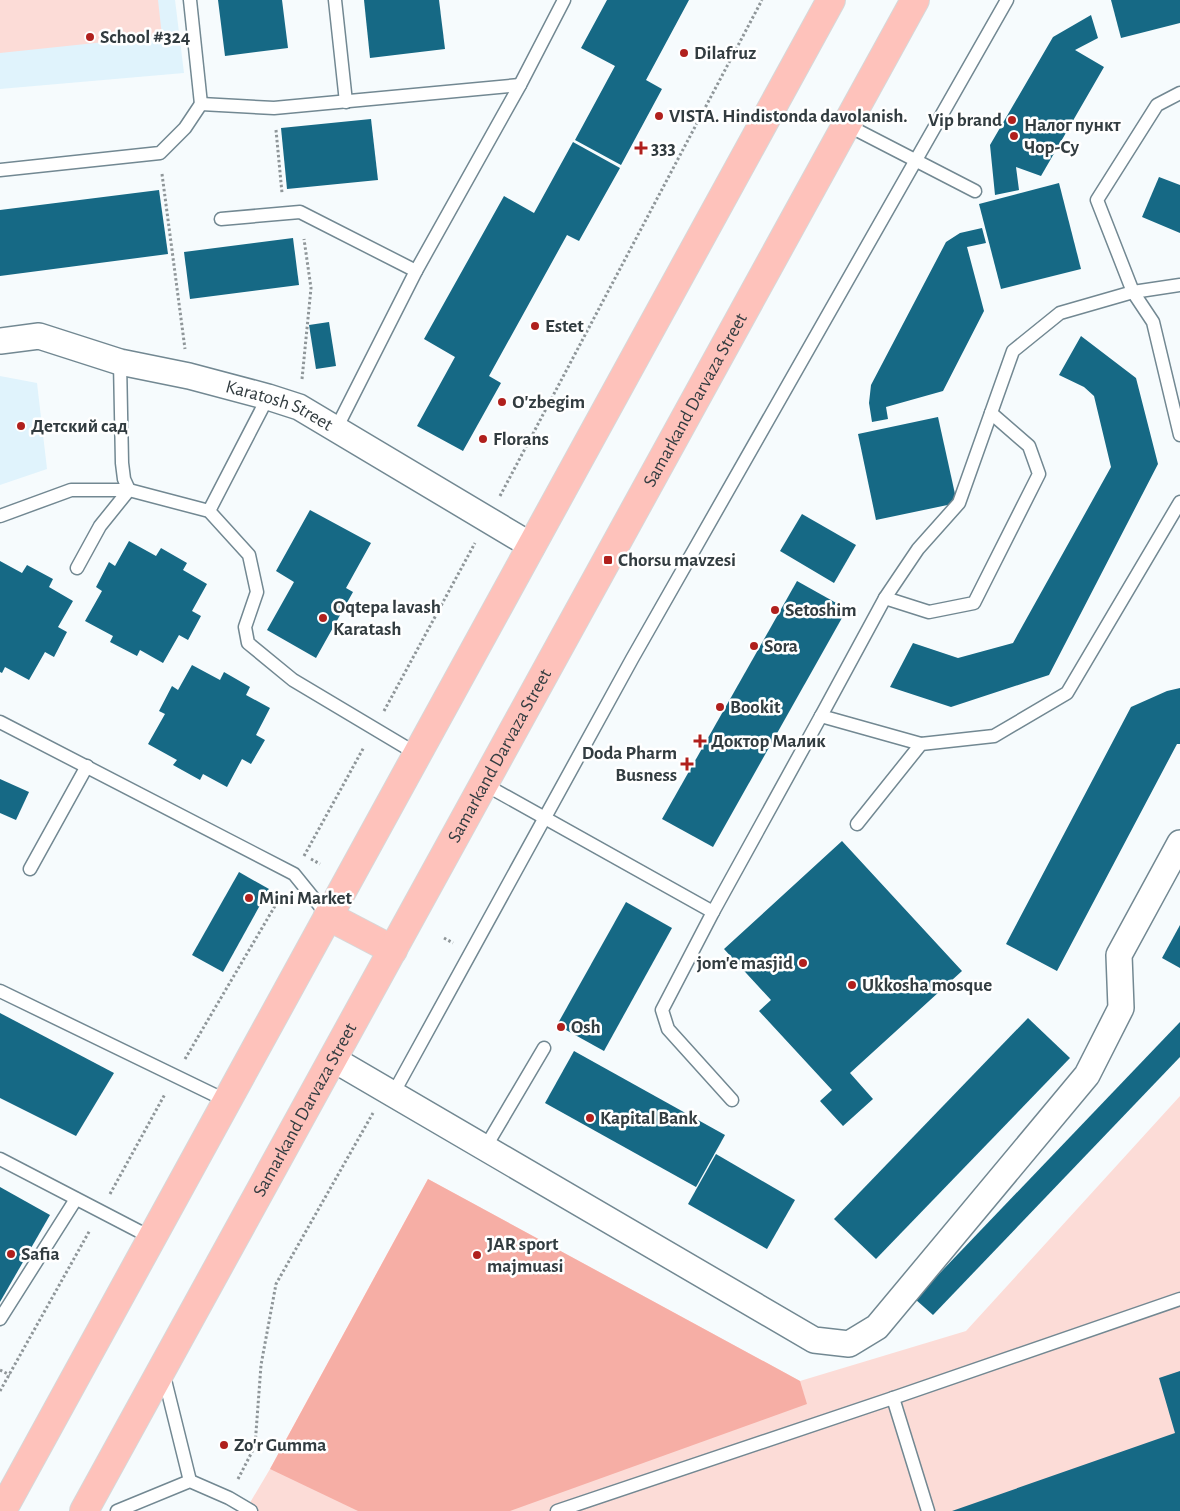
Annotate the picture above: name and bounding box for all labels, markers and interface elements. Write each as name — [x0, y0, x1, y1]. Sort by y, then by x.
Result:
place label: School #324 — [100, 28, 191, 47]
marker: School #324 — [84, 31, 96, 43]
place label: Dilafruz — [694, 44, 756, 63]
marker: Dilafruz — [678, 47, 690, 59]
place label: VISTA. Hindistonda davolanish. — [669, 107, 908, 126]
marker: VISTA. Hindistonda davolanish. — [653, 110, 665, 122]
place label: Vip brand — [928, 111, 1002, 130]
marker: Vip brand — [1006, 114, 1018, 126]
place label: Налог пункт Чор-Су — [1024, 116, 1121, 157]
marker: Налог пункт Чор-Су — [1008, 130, 1020, 142]
place label: 333 — [651, 139, 676, 158]
marker: 333 — [635, 142, 647, 154]
street label: Samarkand Darvaza Street — [640, 310, 750, 490]
place label: Estet — [545, 317, 584, 336]
marker: Estet — [529, 320, 541, 332]
street label: Karatosh Street — [224, 377, 336, 434]
place label: О'zbegim — [512, 393, 585, 412]
marker: О'zbegim — [496, 396, 508, 408]
place label: Детский сад — [31, 417, 128, 436]
marker: Детский сад — [15, 420, 27, 432]
place label: Florans — [493, 430, 549, 449]
marker: Florans — [477, 433, 489, 445]
place label: Chorsu mavzesi — [618, 551, 736, 570]
marker: Chorsu mavzesi — [602, 554, 614, 566]
place label: Oqtepa lavash Karatash — [333, 598, 441, 639]
place label: Setoshim — [785, 601, 857, 620]
marker: Setoshim — [769, 604, 781, 616]
marker: Oqtepa lavash Karatash — [317, 612, 329, 624]
place label: Sora — [764, 637, 798, 656]
marker: Sora — [748, 640, 760, 652]
street label: Samarkand Darvaza Street — [444, 666, 555, 846]
place label: Bookit — [730, 698, 781, 717]
marker: Bookit — [714, 701, 726, 713]
place label: Доктор Малик — [711, 732, 826, 751]
marker: Доктор Малик — [693, 734, 707, 748]
place label: Doda Pharm Busness — [582, 744, 677, 785]
marker: Doda Pharm Busness — [681, 758, 693, 770]
place label: Mini Market — [259, 889, 352, 908]
marker: Mini Market — [243, 892, 255, 904]
place label: jom'e masjid — [697, 954, 793, 973]
marker: jom'e masjid — [797, 957, 809, 969]
place label: Ukkosha mosque — [862, 976, 992, 995]
marker: Ukkosha mosque — [846, 979, 858, 991]
place label: Osh — [571, 1018, 601, 1037]
street label: Samarkand Darvaza Street — [249, 1020, 360, 1200]
marker: Osh — [555, 1021, 567, 1033]
place label: Kapital Bank — [600, 1109, 698, 1128]
marker: Kapital Bank — [584, 1112, 596, 1124]
place label: JAR sport majmuasi — [487, 1235, 564, 1276]
place label: Safia — [21, 1245, 60, 1264]
marker: Safia — [5, 1248, 17, 1260]
marker: JAR sport majmuasi — [471, 1249, 483, 1261]
place label: Zo'r Gumma — [234, 1436, 326, 1455]
marker: Zo'r Gumma — [218, 1439, 230, 1451]

